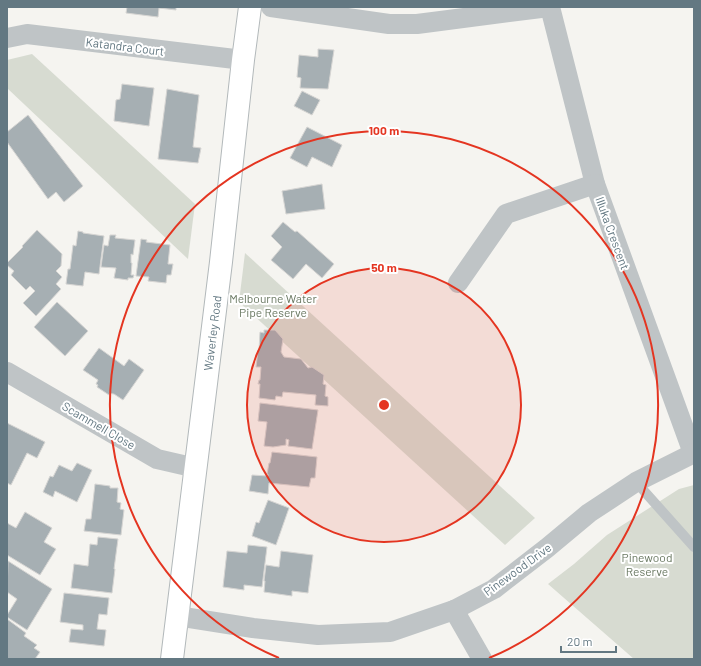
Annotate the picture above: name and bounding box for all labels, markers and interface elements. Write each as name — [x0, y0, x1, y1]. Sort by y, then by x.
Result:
street label: Katandra Court — [85, 34, 165, 58]
text: 100 m — [369, 123, 399, 137]
street label: Illuka Crescent — [593, 195, 633, 271]
text: 50 m — [371, 260, 397, 274]
park label: Melbourne Water Pipe Reserve — [229, 291, 317, 319]
street label: Waverley Road — [200, 295, 224, 371]
street label: Scammell Close — [60, 398, 138, 452]
centre of rings — [377, 398, 391, 412]
street label: Pinewood Drive — [481, 540, 553, 598]
park label: Pinewood Reserve — [622, 550, 672, 578]
scale bar — [561, 628, 616, 654]
text: 20 m — [567, 634, 593, 648]

